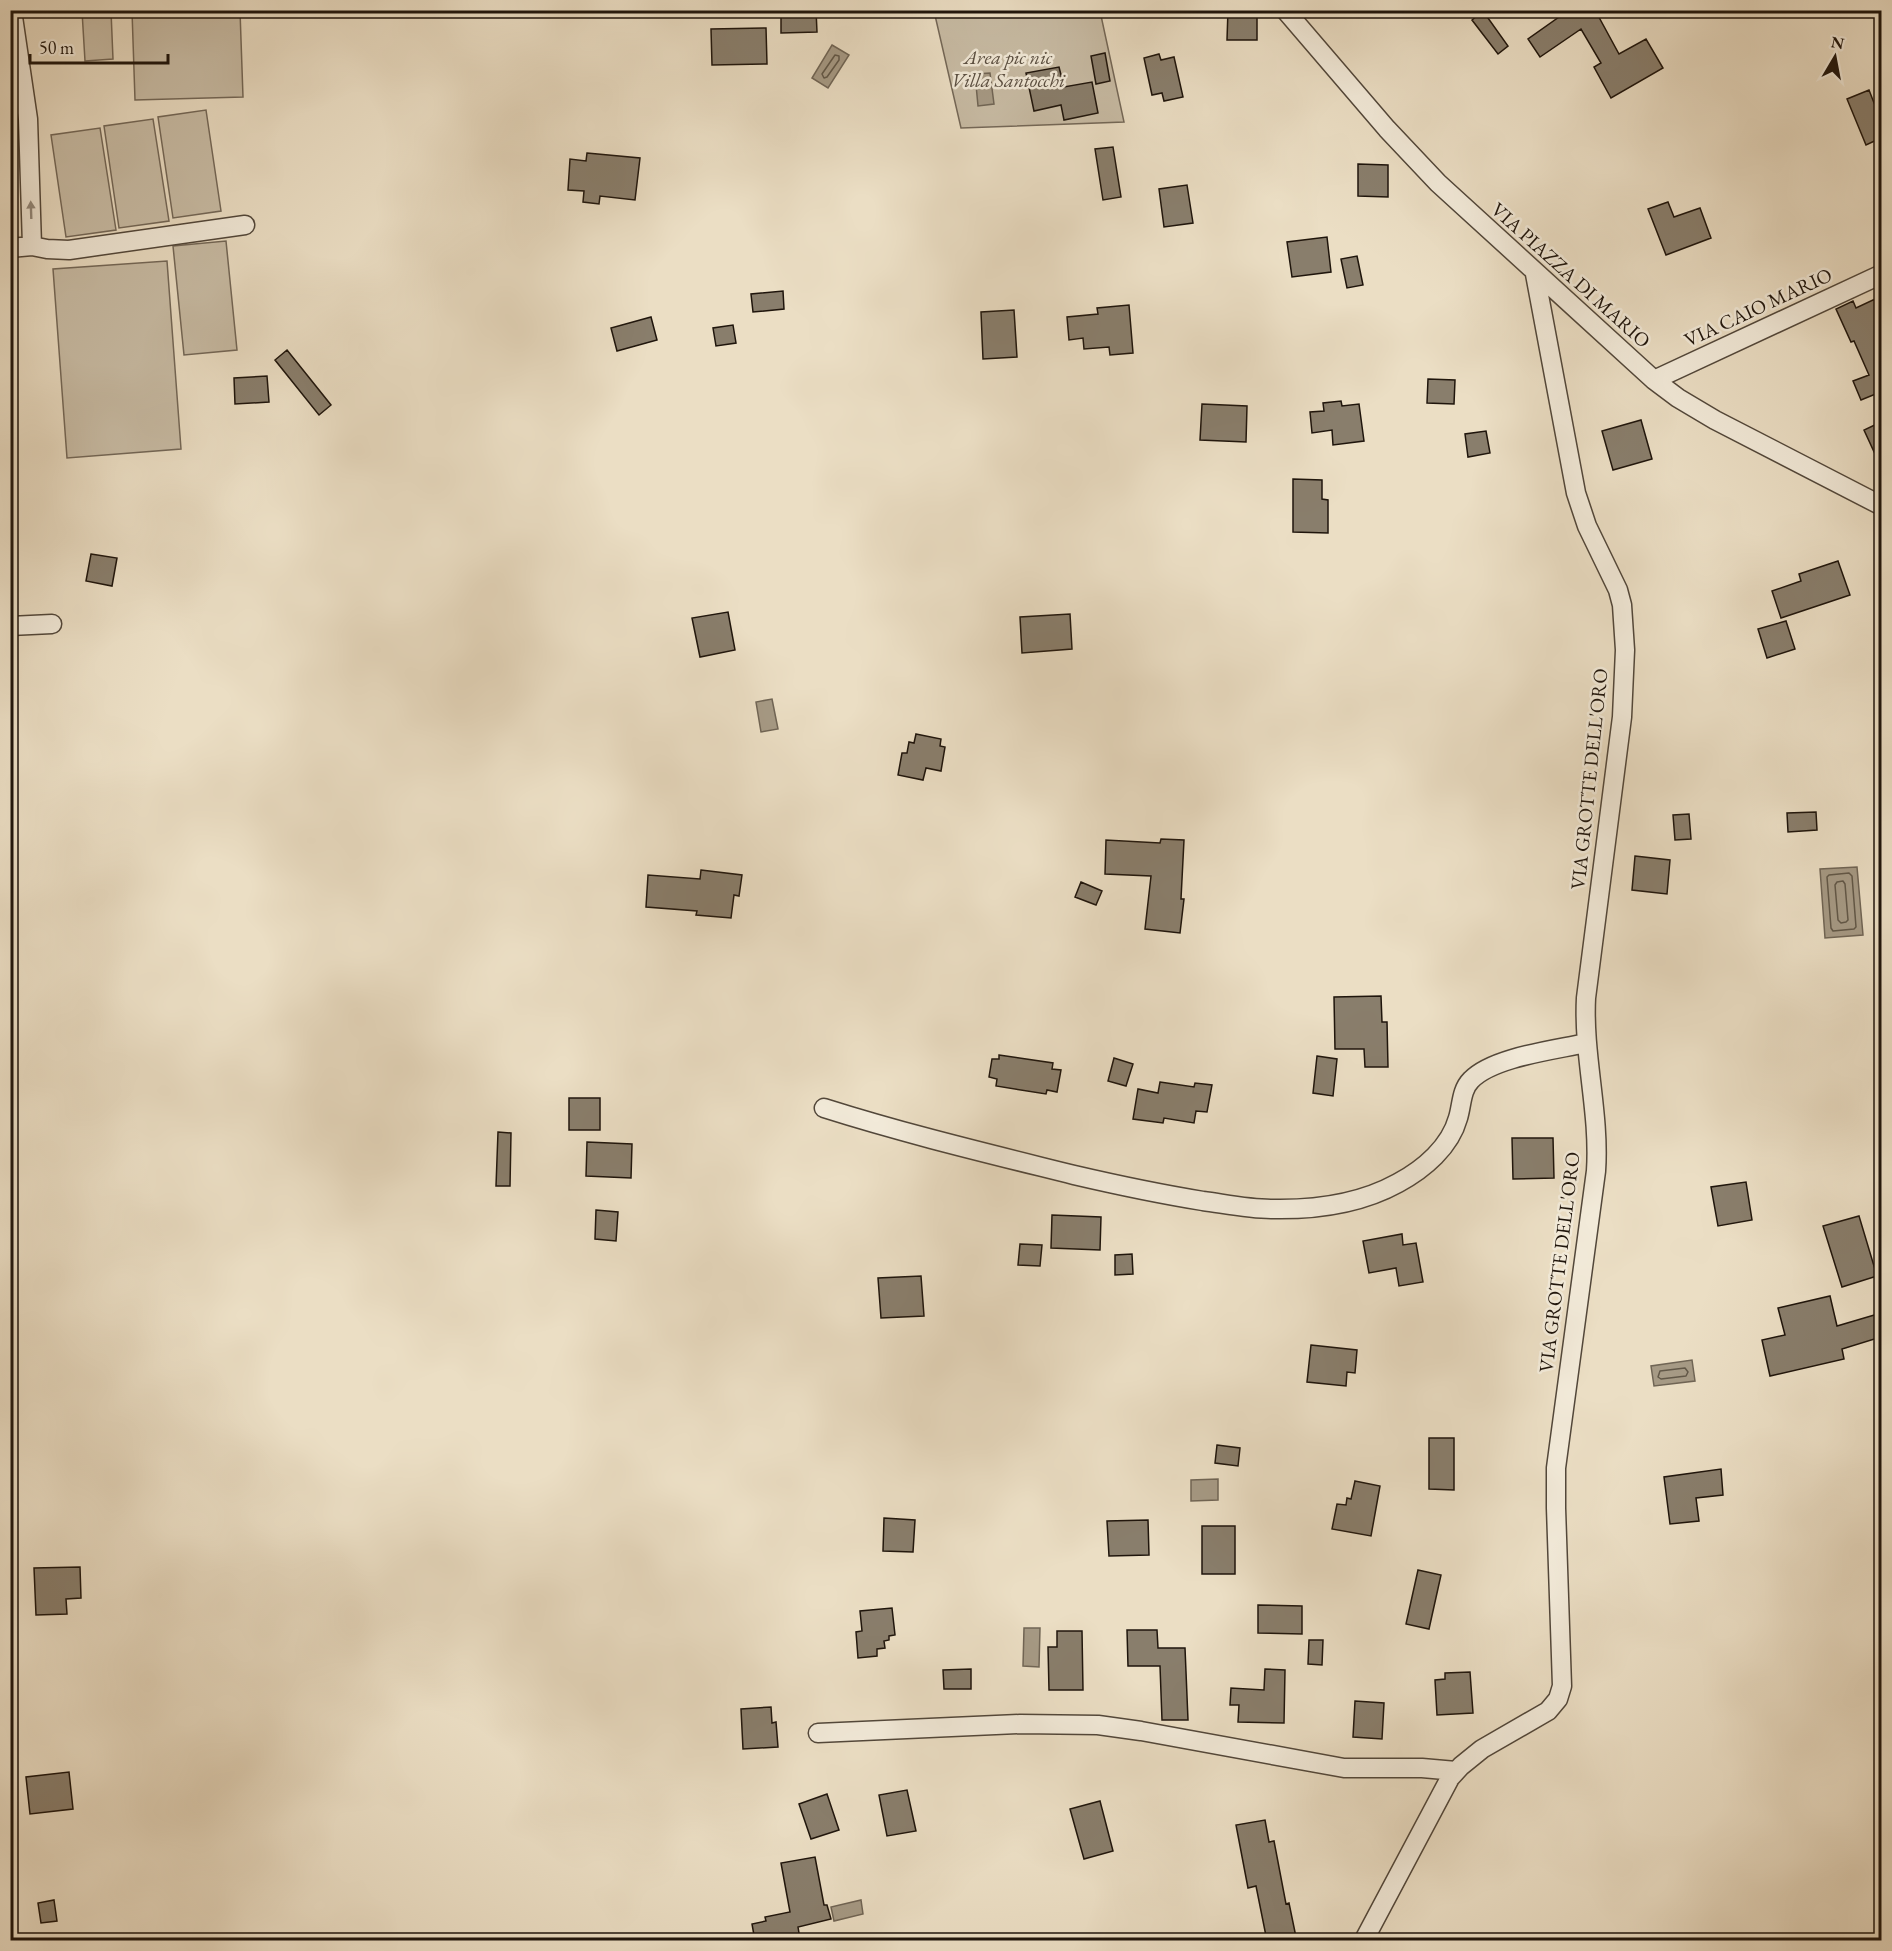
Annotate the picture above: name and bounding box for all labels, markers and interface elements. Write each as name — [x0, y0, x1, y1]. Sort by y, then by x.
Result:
scale bar — [30, 27, 168, 65]
north arrow — [1805, 27, 1865, 87]
text: N — [1829, 31, 1846, 54]
text: 50 m — [39, 36, 74, 59]
park label: Area pic nic Villa Santocchi — [951, 44, 1066, 93]
street label: VIA PIAZZA DI MARIO — [1486, 196, 1656, 354]
one-way arrow — [27, 200, 36, 219]
street label: VIA CAIO MARIO — [1680, 261, 1836, 353]
street label: VIA GROTTE DELL'ORO — [1564, 667, 1614, 891]
street label: VIA GROTTE DELL'ORO — [1533, 1150, 1585, 1374]

